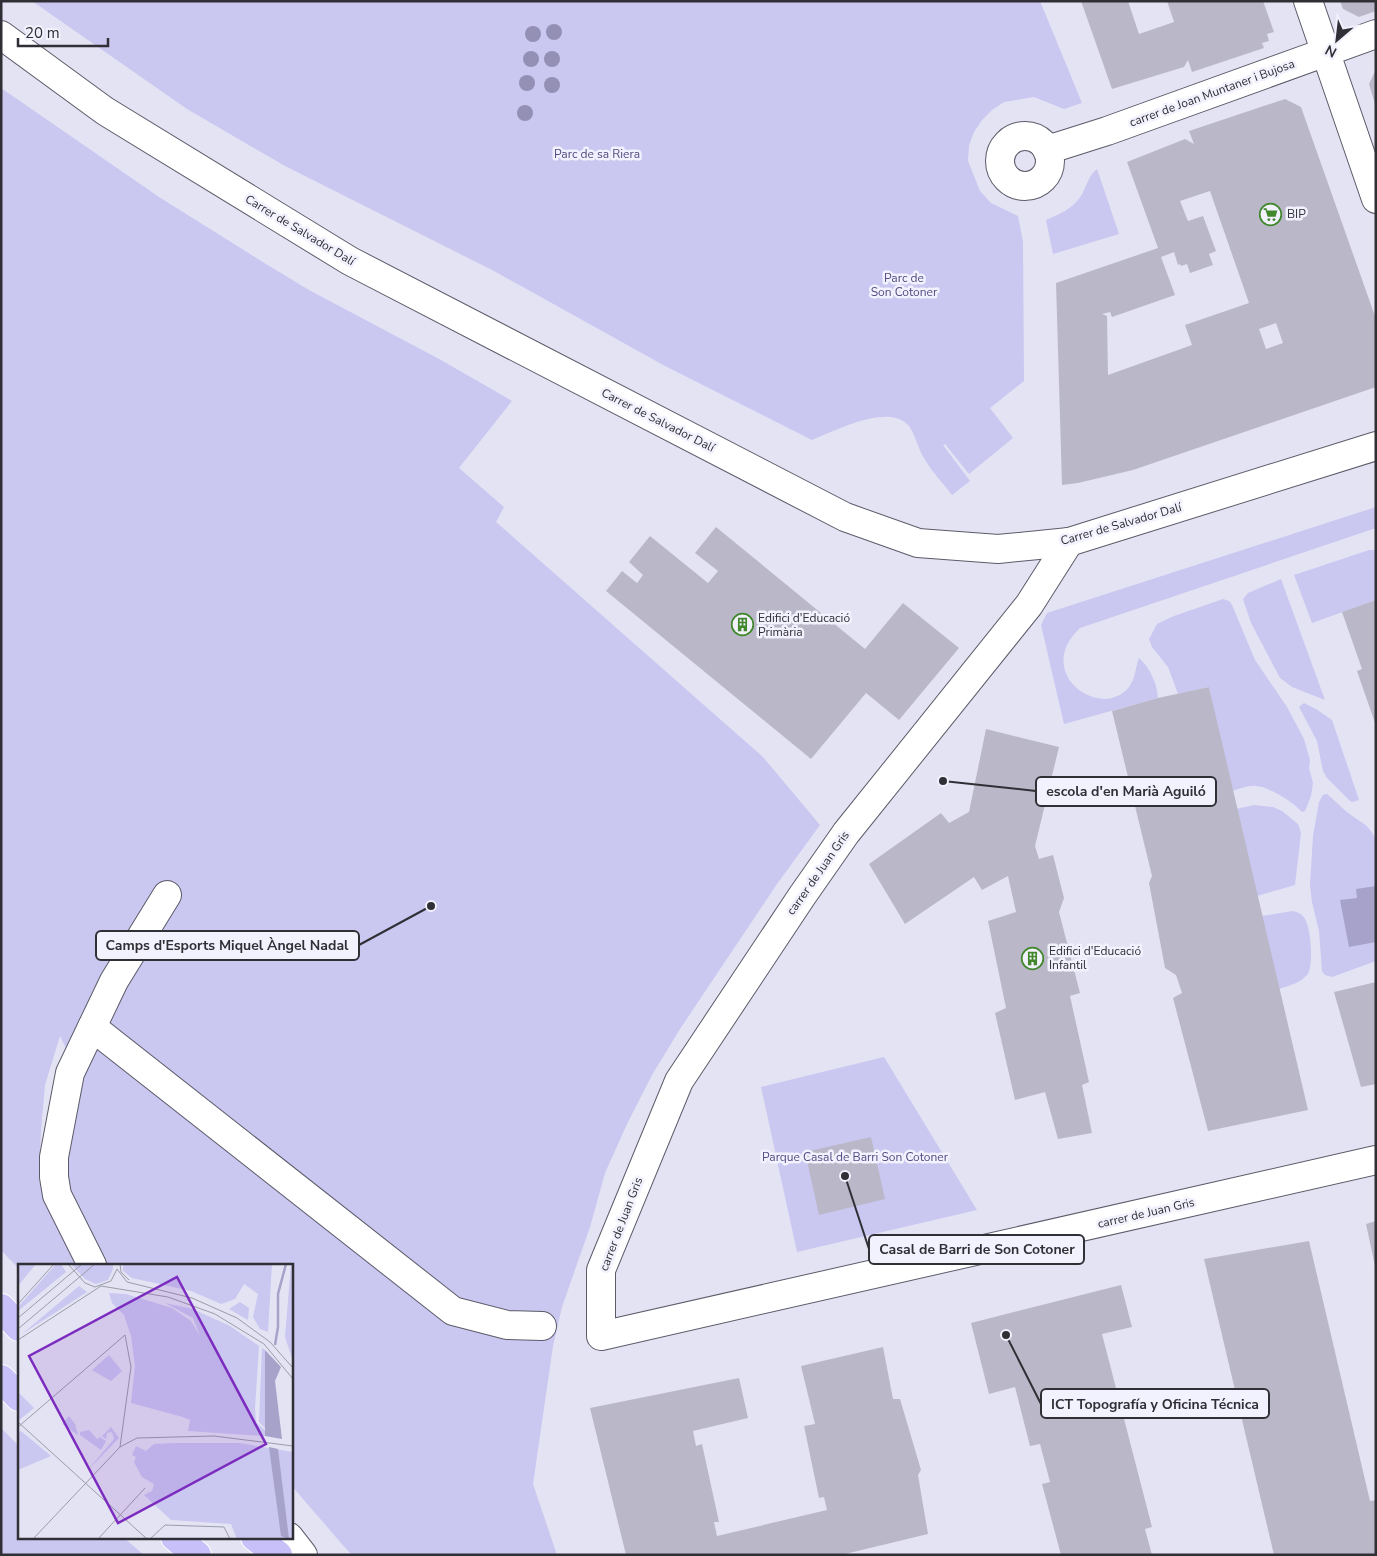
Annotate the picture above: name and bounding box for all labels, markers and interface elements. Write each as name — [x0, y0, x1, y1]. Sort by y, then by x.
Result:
scale bar — [18, 15, 108, 47]
north arrow — [1312, 15, 1362, 65]
text: 20 m — [25, 23, 60, 43]
text: N — [1322, 40, 1340, 62]
street label: carrer de Joan Muntaner i Bujosa — [1127, 56, 1297, 130]
park label: Parc de sa Riera — [554, 146, 640, 162]
street label: Carrer de Salvador Dalí — [242, 191, 359, 270]
supermarket icon: BIP — [1259, 202, 1283, 226]
place label: BIP — [1287, 206, 1306, 222]
park label: Parc de Son Cotoner — [871, 270, 938, 300]
street label: Carrer de Salvador Dalí — [599, 384, 718, 456]
street label: Carrer de Salvador Dalí — [1059, 499, 1185, 549]
place label: Edifici d'Educació Primària — [758, 610, 850, 640]
building icon: Edifici d'Educació Primària — [730, 613, 754, 637]
callout: escola d'en Marià Aguiló — [1036, 777, 1216, 806]
text: escola d'en Marià Aguiló — [1046, 782, 1206, 801]
street label: carrer de Juan Gris — [783, 828, 853, 918]
callout: Camps d'Esports Miquel Àngel Nadal — [96, 931, 359, 960]
text: Camps d'Esports Miquel Àngel Nadal — [105, 936, 349, 955]
place label: Edifici d'Educació Infantil — [1049, 943, 1141, 973]
building icon: Edifici d'Educació Infantil — [1021, 946, 1045, 970]
park label: Parque Casal de Barri Son Cotoner — [762, 1149, 949, 1165]
street label: carrer de Juan Gris — [596, 1175, 646, 1273]
street label: carrer de Juan Gris — [1096, 1194, 1196, 1232]
callout: Casal de Barri de Son Cotoner — [869, 1235, 1084, 1264]
text: Casal de Barri de Son Cotoner — [879, 1240, 1075, 1259]
inset map — [18, 1264, 292, 1538]
callout: ICT Topografía y Oficina Técnica — [1041, 1389, 1269, 1418]
text: ICT Topografía y Oficina Técnica — [1051, 1395, 1259, 1414]

